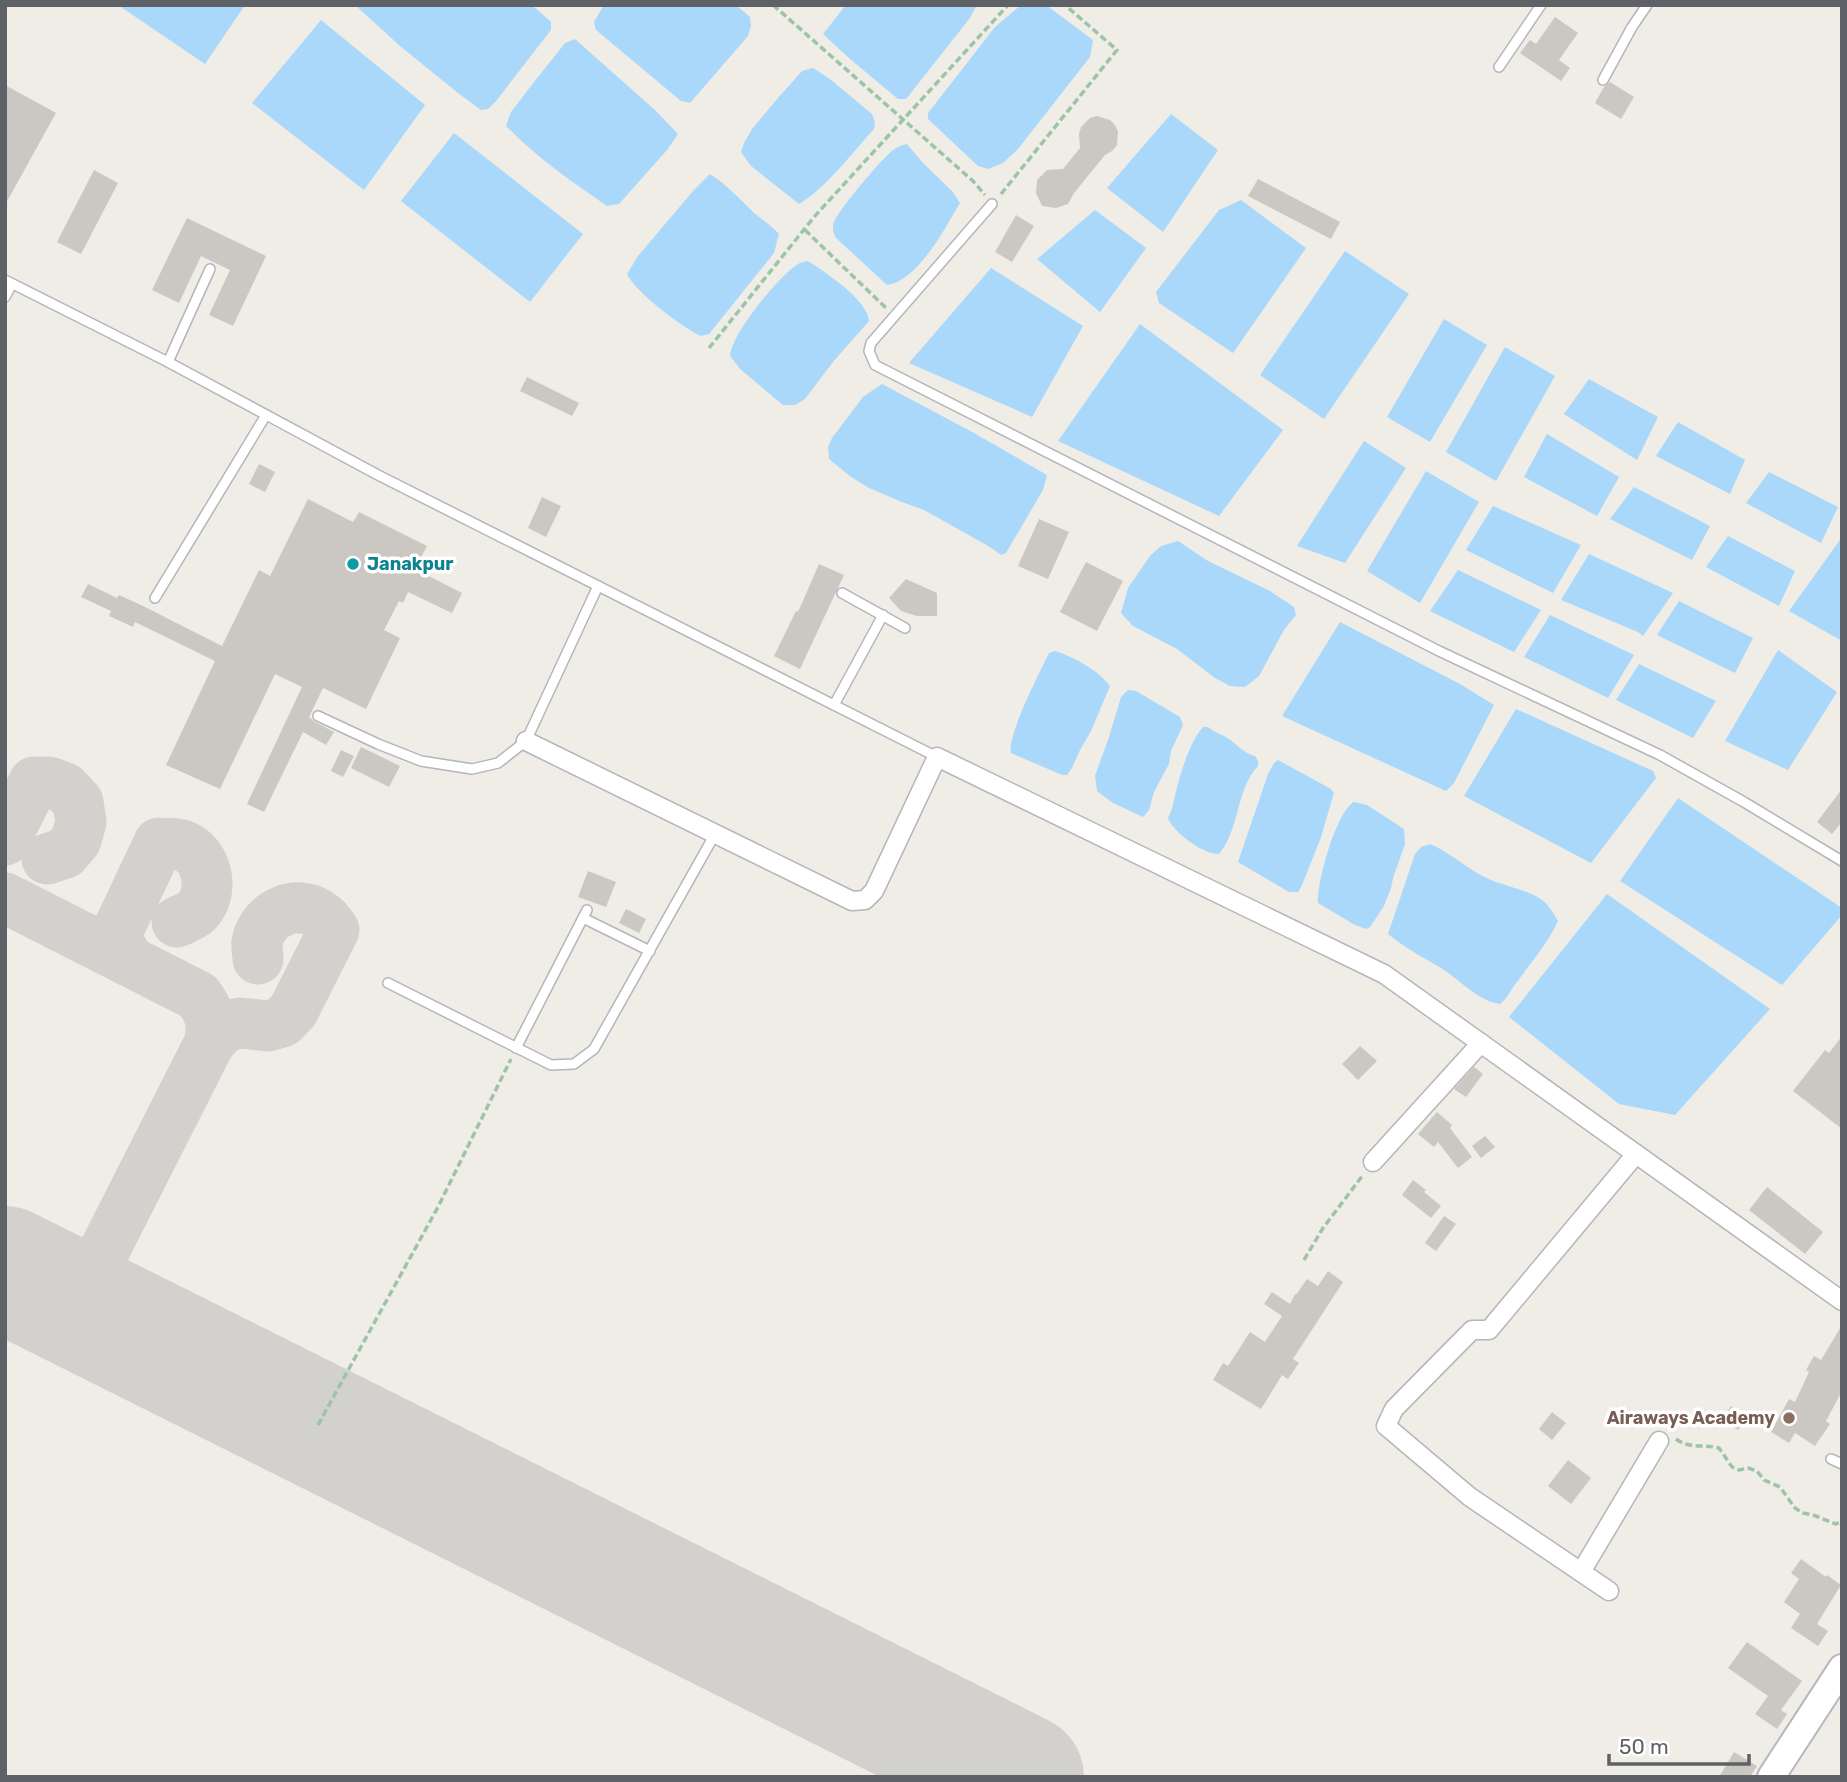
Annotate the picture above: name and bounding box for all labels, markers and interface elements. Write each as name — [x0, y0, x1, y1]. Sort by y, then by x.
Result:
place label: Janakpur — [367, 553, 453, 575]
marker: Janakpur — [345, 556, 361, 572]
place label: Airaways Academy — [1607, 1407, 1775, 1429]
marker: Airaways Academy — [1781, 1410, 1797, 1426]
scale bar — [1609, 1722, 1749, 1766]
text: 50 m — [1619, 1734, 1669, 1759]

